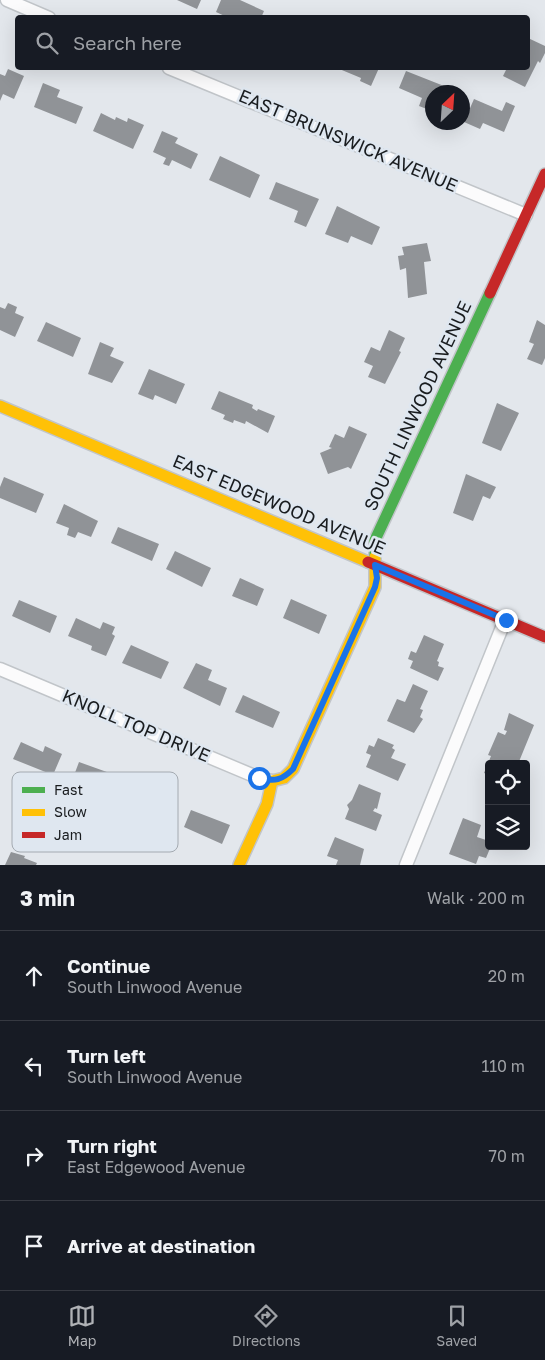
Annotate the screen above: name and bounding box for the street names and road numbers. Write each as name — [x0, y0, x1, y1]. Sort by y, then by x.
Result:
street label: EAST BRUNSWICK AVENUE — [236, 84, 461, 196]
street label: SOUTH LINWOOD AVENUE — [359, 297, 475, 514]
street label: EAST EDGEWOOD AVENUE — [170, 449, 389, 559]
street label: KNOLL TOP DRIVE — [59, 684, 214, 766]

